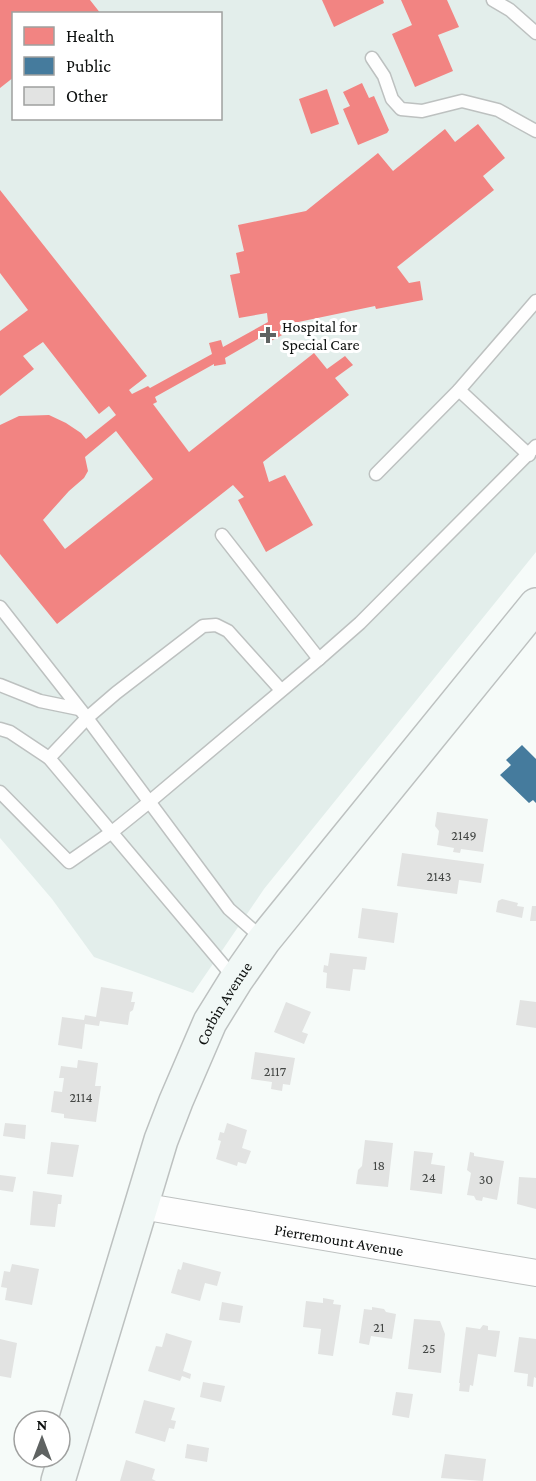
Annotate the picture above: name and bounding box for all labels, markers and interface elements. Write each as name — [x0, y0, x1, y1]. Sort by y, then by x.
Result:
legend — [12, 12, 222, 120]
text: Health — [66, 26, 115, 46]
text: Public — [66, 56, 111, 76]
text: Other — [66, 86, 109, 106]
place label: Hospital for Special Care — [282, 318, 359, 354]
marker: Hospital for Special Care — [259, 326, 277, 344]
house number: 2149 — [451, 827, 477, 843]
house number: 2143 — [427, 868, 451, 884]
street label: Corbin Avenue — [193, 959, 255, 1048]
house number: 2117 — [264, 1063, 287, 1079]
house number: 2114 — [69, 1089, 93, 1105]
house number: 18 — [373, 1157, 385, 1173]
house number: 24 — [422, 1169, 436, 1185]
house number: 30 — [479, 1171, 493, 1187]
street label: Pierremount Avenue — [273, 1221, 405, 1259]
house number: 21 — [373, 1319, 385, 1335]
house number: 25 — [422, 1340, 436, 1356]
north arrow — [12, 1409, 72, 1469]
text: N — [37, 1416, 48, 1433]

